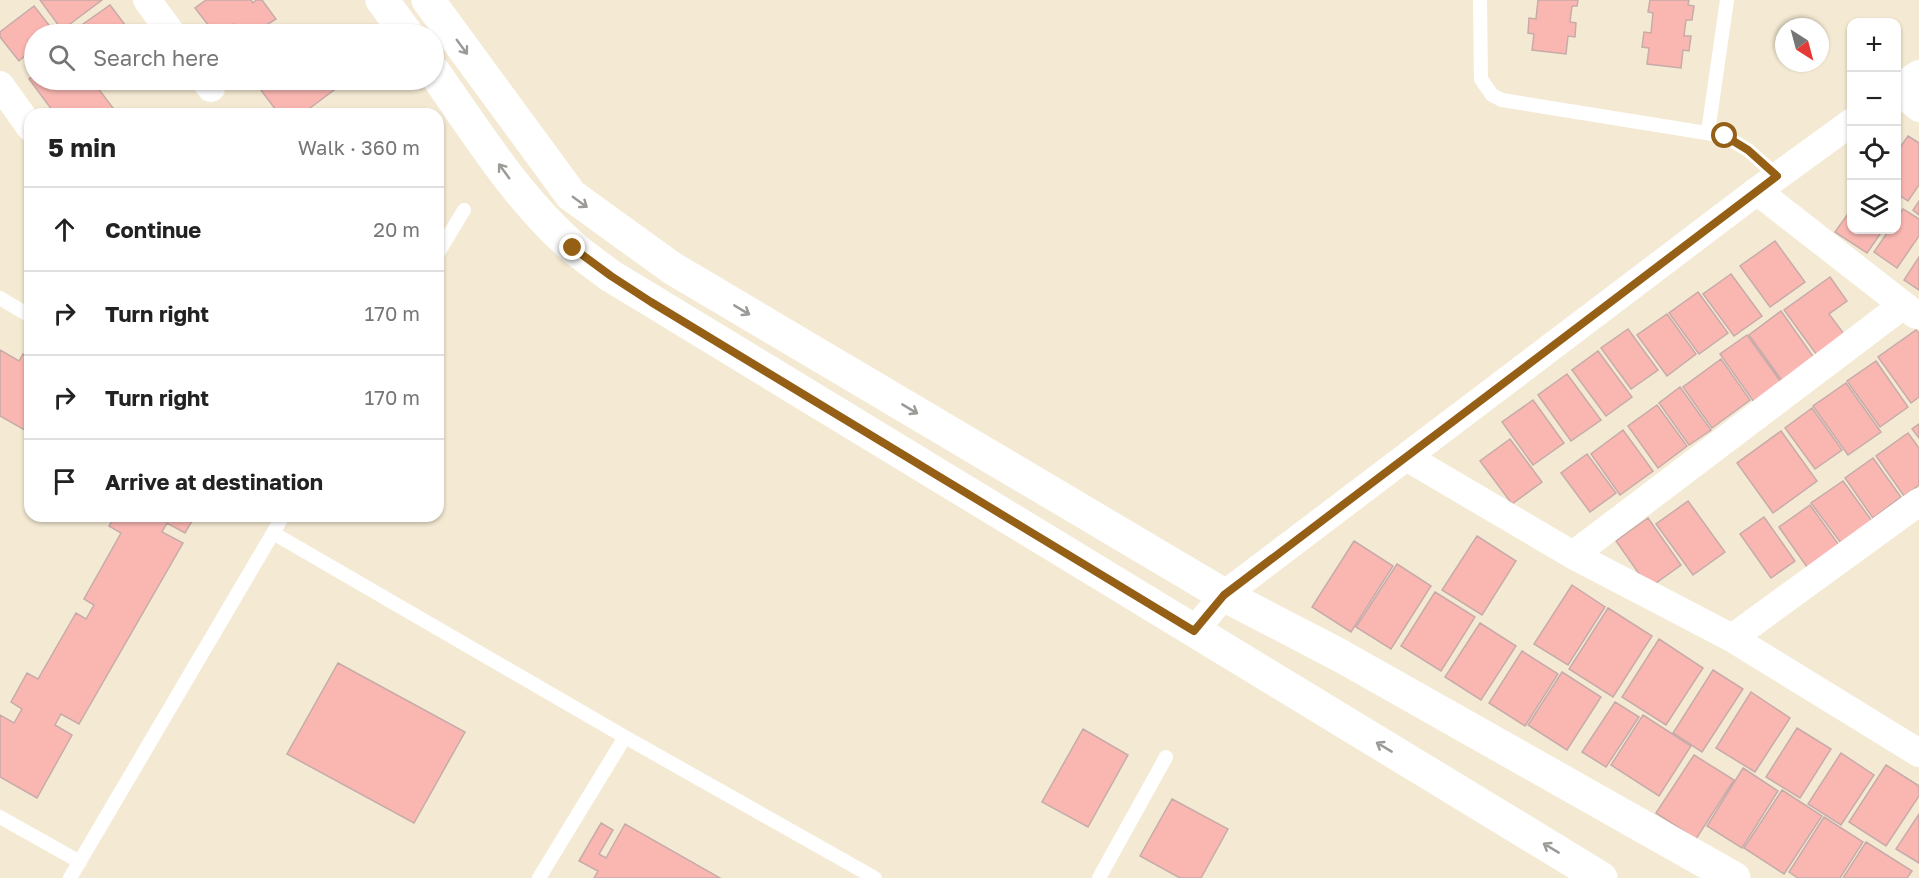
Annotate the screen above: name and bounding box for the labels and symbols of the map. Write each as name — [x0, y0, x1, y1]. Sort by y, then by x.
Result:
north arrow — [1775, 18, 1829, 72]
one-way arrow — [456, 39, 469, 55]
route start — [1711, 122, 1737, 148]
one-way arrow — [498, 163, 510, 179]
one-way arrow — [572, 196, 588, 208]
route end — [559, 234, 585, 260]
one-way arrow — [733, 304, 750, 316]
one-way arrow — [901, 403, 918, 415]
one-way arrow — [1376, 740, 1393, 752]
one-way arrow — [1543, 841, 1560, 853]

